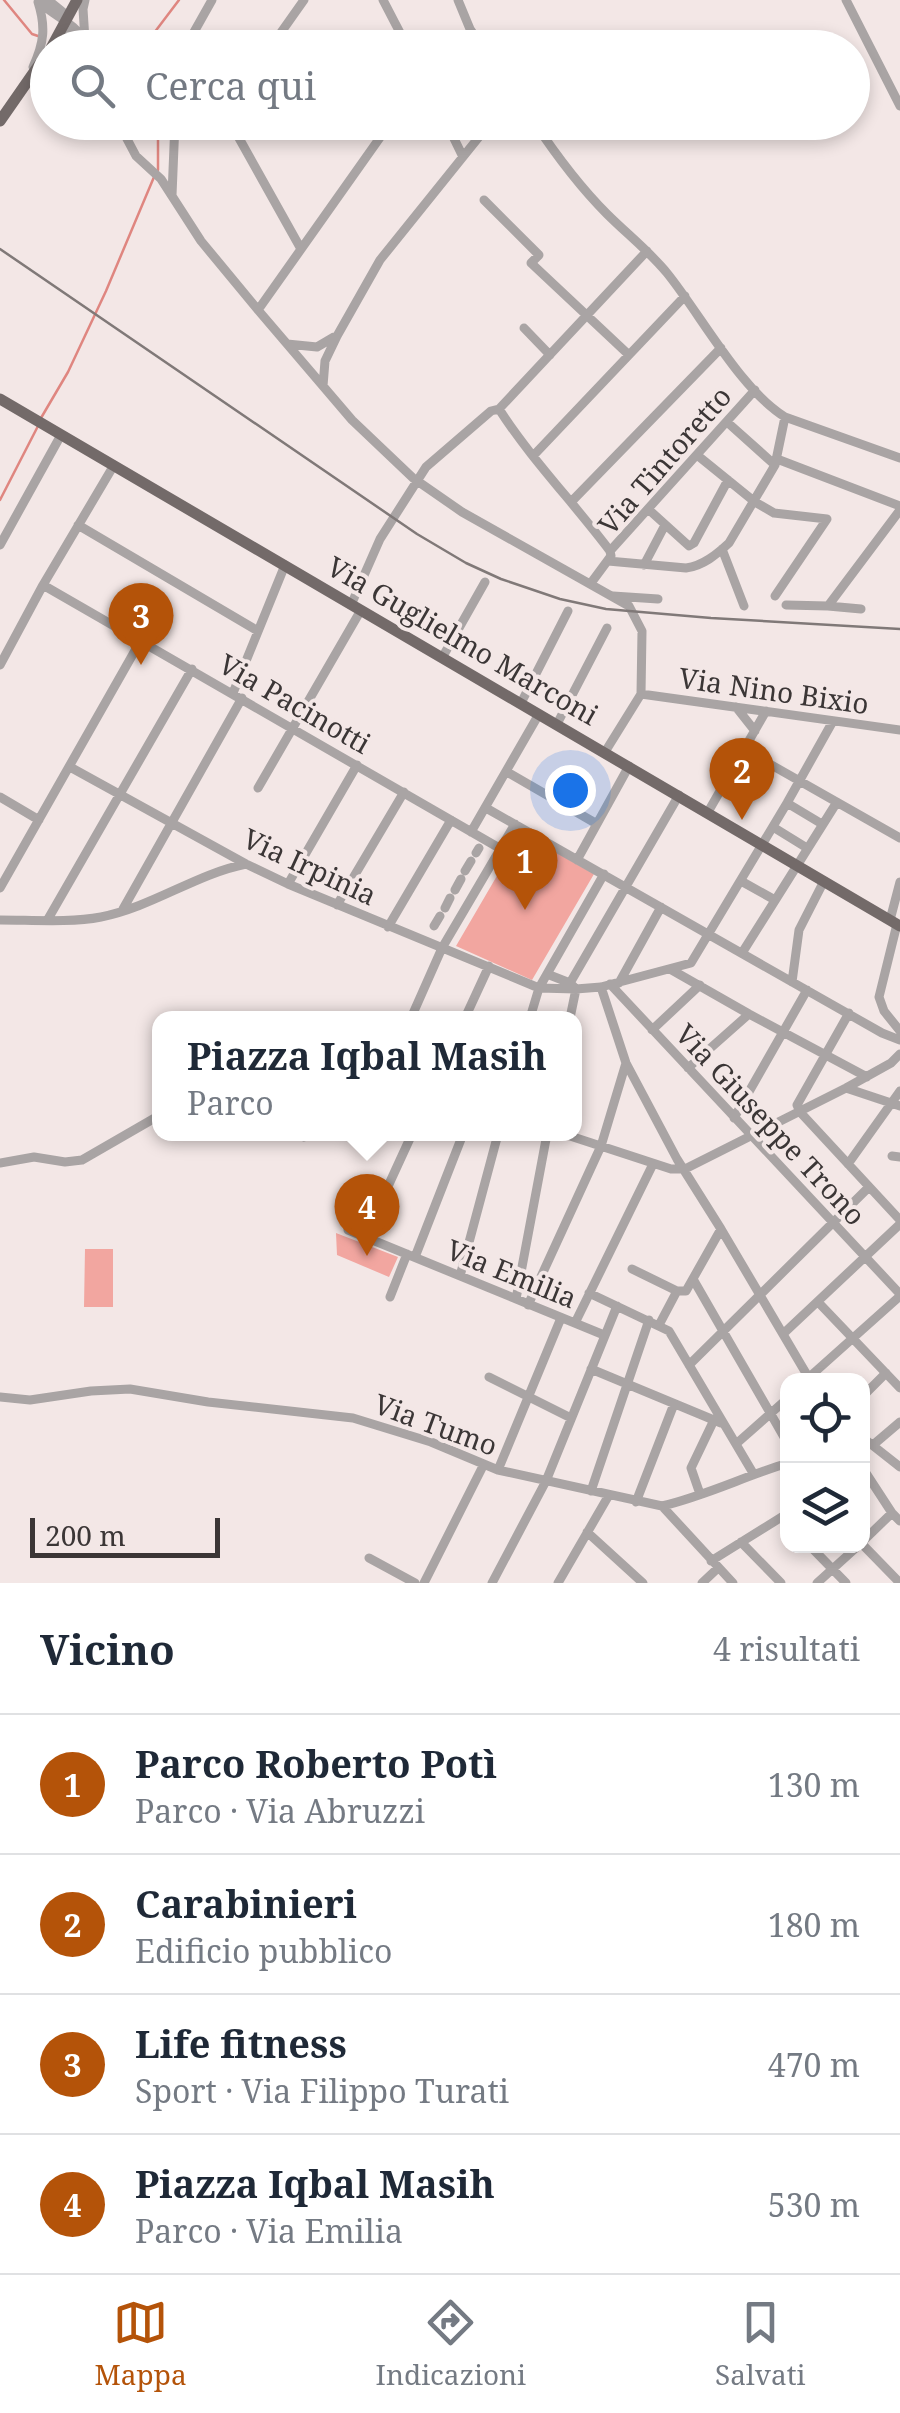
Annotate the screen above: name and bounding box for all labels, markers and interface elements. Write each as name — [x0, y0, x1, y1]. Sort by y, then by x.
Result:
search box — [30, 30, 870, 140]
icon: search — [65, 58, 120, 113]
text: Cerca qui — [145, 59, 316, 111]
street label: Via Tintoretto — [589, 378, 739, 542]
street label: Via Guglielmo Marconi — [321, 547, 606, 733]
pin: 3 — [108, 582, 174, 665]
street label: Via Pacinotti — [212, 644, 378, 762]
street label: Via Nino Bixio — [677, 658, 871, 722]
pin: 2 — [710, 738, 774, 820]
your location — [545, 765, 596, 816]
street label: Via Irpinia — [237, 818, 383, 914]
pin: 1 — [492, 828, 558, 910]
popup — [152, 1011, 582, 1141]
street label: Via Giuseppe Trono — [668, 1015, 874, 1233]
text: Piazza Iqbal Masih — [187, 1029, 547, 1081]
text: Parco — [187, 1081, 274, 1124]
pin: 4 — [334, 1174, 400, 1256]
street label: Via Emilia — [441, 1230, 583, 1316]
map controls — [780, 1373, 870, 1553]
button: locate — [780, 1373, 870, 1463]
street label: Via Tumo — [369, 1384, 503, 1464]
button: layers — [780, 1463, 870, 1553]
scale bar — [30, 1513, 220, 1558]
text: 200 m — [45, 1516, 126, 1554]
text: Vicino — [40, 1620, 175, 1677]
text: 4 risultati — [713, 1627, 860, 1670]
text: Parco Roberto Potì — [135, 1737, 497, 1789]
text: 1 — [63, 1763, 82, 1806]
text: 130 m — [768, 1763, 860, 1806]
text: Parco · Via Abruzzi — [135, 1789, 425, 1832]
text: Carabinieri — [135, 1877, 357, 1929]
text: 2 — [63, 1903, 82, 1946]
text: 180 m — [768, 1903, 860, 1946]
text: Edificio pubblico — [135, 1929, 392, 1972]
text: Life fitness — [135, 2017, 347, 2069]
text: 3 — [63, 2043, 82, 2086]
text: 470 m — [768, 2043, 860, 2086]
text: Sport · Via Filippo Turati — [135, 2069, 509, 2112]
text: Piazza Iqbal Masih — [135, 2157, 495, 2209]
text: 4 — [63, 2183, 82, 2226]
text: 530 m — [768, 2183, 860, 2226]
text: Parco · Via Emilia — [135, 2209, 403, 2252]
tab: Mappa — [94, 2295, 187, 2393]
tab: Indicazioni — [376, 2295, 526, 2393]
tab: Salvati — [715, 2295, 806, 2393]

